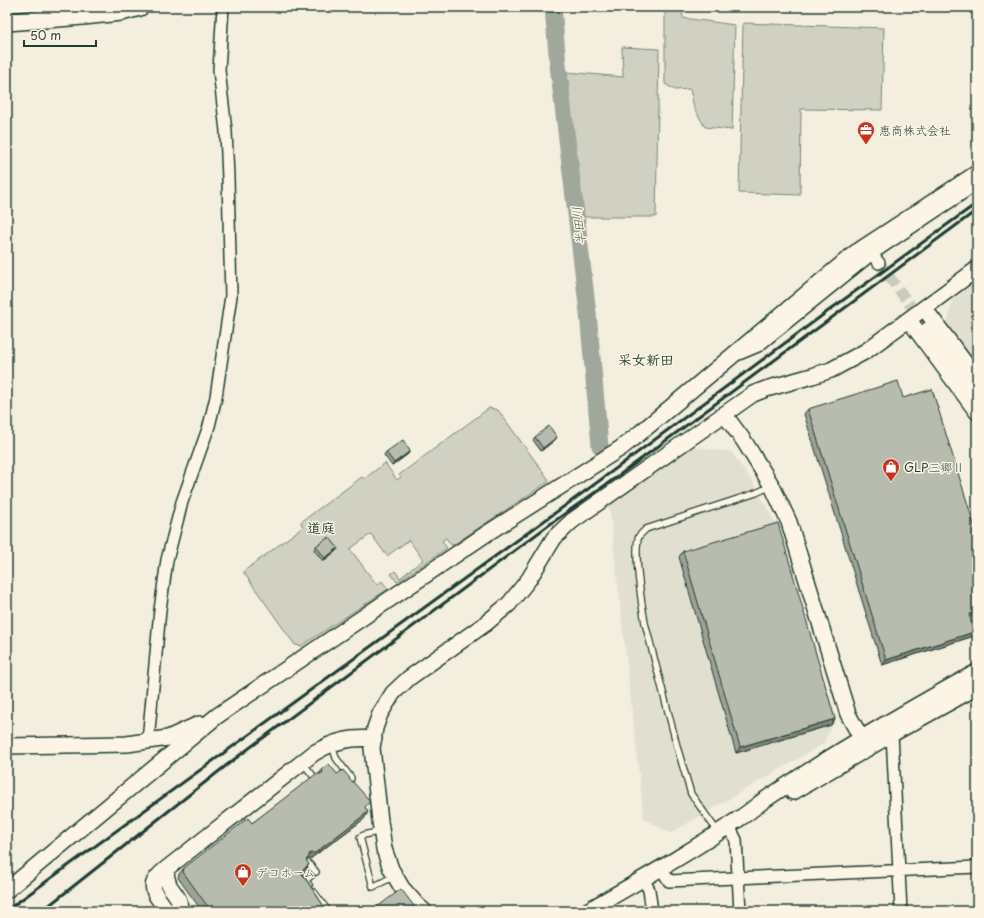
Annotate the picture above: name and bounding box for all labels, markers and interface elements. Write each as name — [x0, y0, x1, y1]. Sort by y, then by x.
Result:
scale bar — [24, 22, 96, 48]
text: 50 m — [30, 26, 61, 44]
office icon: 恵商株式会社 — [856, 120, 876, 145]
place label: 恵商株式会社 — [879, 121, 951, 139]
water label: 半田川 — [566, 205, 590, 247]
district label: 采女新田 — [618, 349, 674, 370]
shop icon: GLP三郷Ⅱ — [881, 457, 901, 482]
place label: GLP三郷Ⅱ — [904, 458, 964, 476]
district label: 道庭 — [307, 517, 335, 538]
shop icon: デコホーム — [233, 862, 253, 887]
place label: デコホーム — [256, 863, 316, 881]

